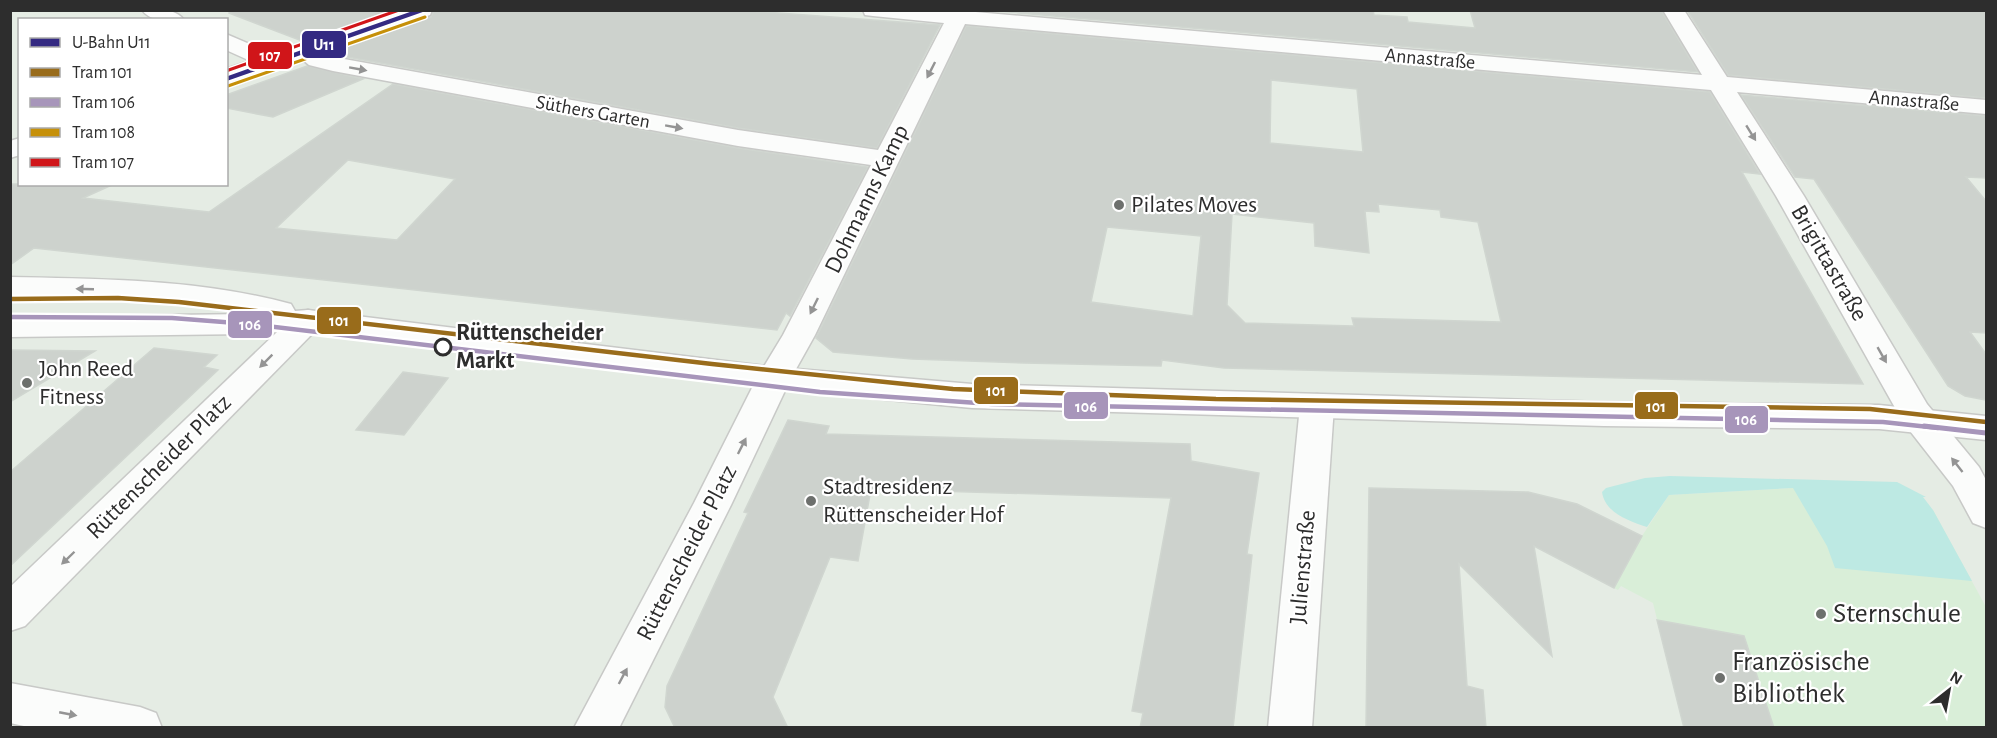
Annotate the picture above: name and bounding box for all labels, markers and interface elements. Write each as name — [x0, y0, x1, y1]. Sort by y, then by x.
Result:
legend — [18, 18, 228, 186]
line badge: U11 — [301, 30, 347, 59]
text: U-Bahn U11 — [72, 34, 151, 52]
text: U11 — [313, 37, 335, 53]
line badge: 107 — [247, 41, 293, 70]
street label: Annastraße — [1384, 45, 1476, 73]
text: 107 — [259, 48, 281, 64]
one-way arrow — [926, 62, 935, 79]
text: Tram 101 — [72, 64, 133, 82]
one-way arrow — [349, 65, 368, 74]
street label: Annastraße — [1868, 87, 1960, 115]
street label: Süthers Garten — [534, 92, 652, 132]
text: Tram 106 — [72, 94, 135, 112]
street label: Dohmanns Kamp — [821, 121, 913, 277]
one-way arrow — [665, 122, 684, 131]
text: Tram 108 — [72, 124, 135, 142]
one-way arrow — [1745, 125, 1756, 142]
text: Tram 107 — [72, 154, 134, 172]
place label: Pilates Moves — [1131, 193, 1257, 217]
marker: Pilates Moves — [1112, 198, 1126, 212]
street label: Brigittastraße — [1786, 201, 1872, 325]
one-way arrow — [75, 284, 94, 293]
one-way arrow — [809, 297, 818, 314]
line badge: 101 — [316, 306, 362, 335]
line badge: 106 — [227, 310, 273, 339]
text: 101 — [329, 313, 349, 329]
text: 106 — [239, 317, 261, 333]
place label: Rüttenscheider Markt — [456, 321, 604, 373]
marker: Rüttenscheider Markt — [434, 338, 452, 356]
one-way arrow — [1877, 347, 1888, 363]
one-way arrow — [259, 354, 273, 368]
place label: John Reed Fitness — [39, 357, 133, 409]
marker: John Reed Fitness — [20, 376, 34, 390]
line badge: 101 — [973, 376, 1019, 405]
text: 101 — [986, 383, 1006, 399]
street label: Rüttenscheider Platz — [82, 390, 236, 544]
line badge: 106 — [1063, 391, 1109, 420]
line badge: 101 — [1634, 391, 1679, 420]
text: 106 — [1075, 399, 1097, 415]
text: 101 — [1646, 399, 1666, 415]
line badge: 106 — [1724, 405, 1769, 434]
text: 106 — [1735, 412, 1757, 428]
one-way arrow — [737, 438, 746, 455]
one-way arrow — [1950, 457, 1963, 473]
street label: Rüttenscheider Platz — [632, 461, 742, 645]
place label: Stadtresidenz Rüttenscheider Hof — [823, 475, 1005, 527]
marker: Stadtresidenz Rüttenscheider Hof — [804, 494, 818, 508]
street label: Julienstraße — [1286, 509, 1320, 625]
one-way arrow — [61, 550, 75, 564]
place label: Sternschule — [1833, 600, 1961, 628]
marker: Sternschule — [1814, 607, 1828, 621]
place label: Französische Bibliothek — [1732, 648, 1870, 708]
north arrow — [1919, 660, 1979, 720]
one-way arrow — [618, 667, 628, 684]
text: N — [1947, 668, 1965, 688]
marker: Französische Bibliothek — [1713, 671, 1727, 685]
one-way arrow — [59, 710, 78, 719]

